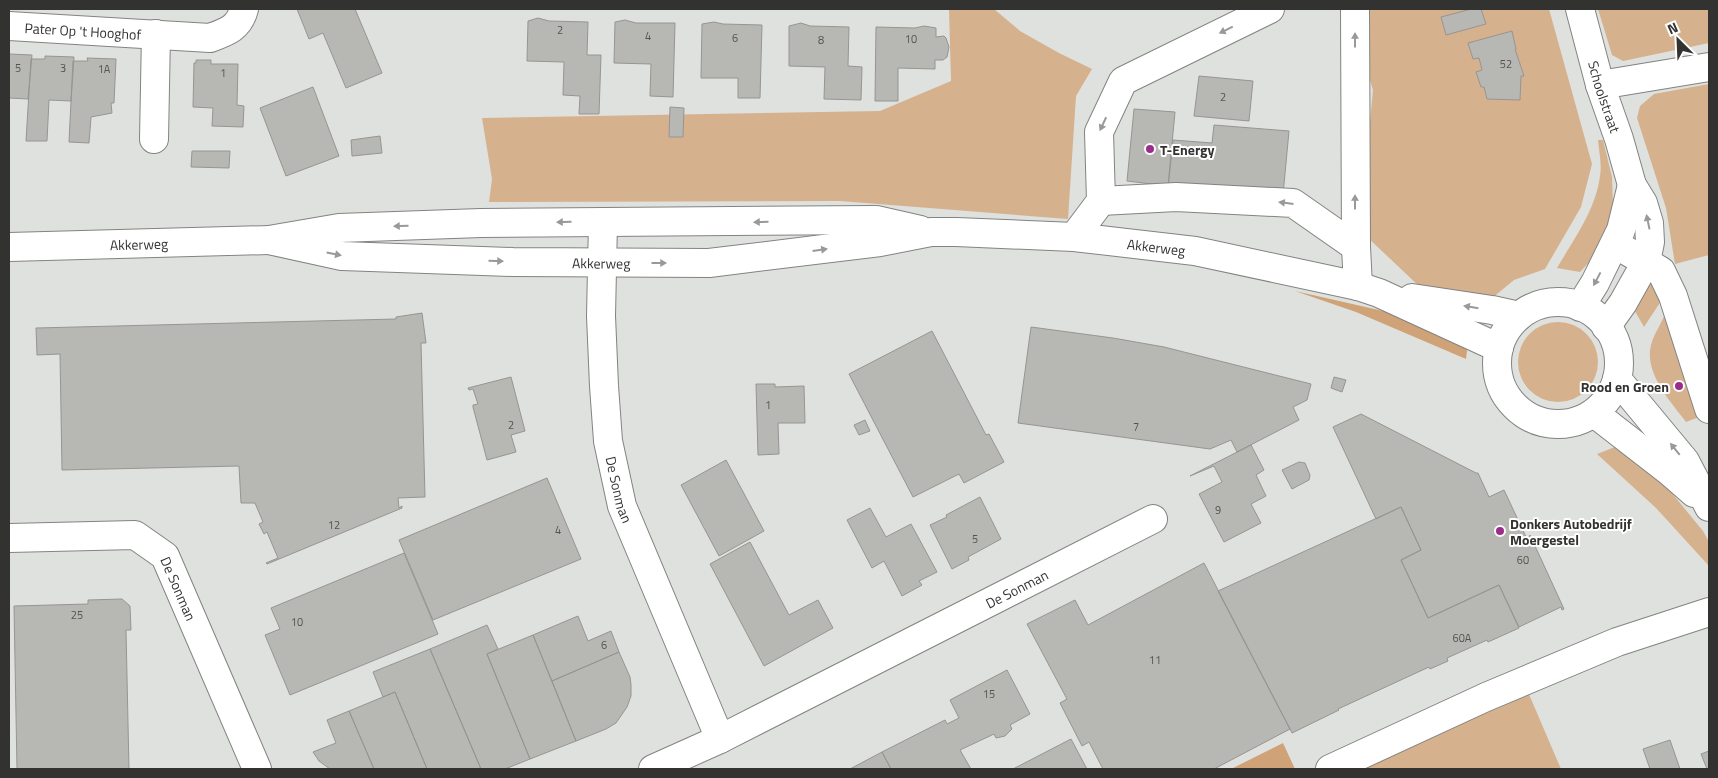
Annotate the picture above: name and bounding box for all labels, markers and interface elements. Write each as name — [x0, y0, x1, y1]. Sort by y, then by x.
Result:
north arrow — [1653, 15, 1703, 65]
street label: Pater Op 't Hooghof — [24, 16, 142, 44]
text: N — [1664, 16, 1681, 39]
house number: 2 — [557, 22, 563, 38]
one-way arrow — [1219, 26, 1233, 34]
house number: 4 — [645, 28, 651, 44]
house number: 6 — [732, 30, 738, 46]
house number: 10 — [905, 31, 917, 47]
one-way arrow — [1351, 31, 1359, 47]
house number: 8 — [818, 32, 824, 48]
house number: 52 — [1500, 56, 1512, 72]
street label: Schoolstraat — [1584, 58, 1626, 135]
house number: 5 — [15, 60, 21, 76]
house number: 3 — [60, 60, 66, 76]
house number: 1A — [98, 61, 111, 77]
house number: 1 — [220, 65, 226, 81]
house number: 2 — [1220, 89, 1226, 105]
one-way arrow — [1099, 117, 1107, 131]
place label: T-Energy — [1160, 139, 1215, 160]
marker: T-Energy — [1144, 143, 1156, 155]
one-way arrow — [1351, 194, 1359, 210]
one-way arrow — [1277, 199, 1293, 207]
one-way arrow — [1643, 213, 1651, 229]
one-way arrow — [753, 218, 769, 226]
one-way arrow — [555, 219, 571, 227]
one-way arrow — [393, 223, 409, 231]
street label: Akkerweg — [109, 232, 168, 255]
street label: Akkerweg — [1126, 233, 1186, 260]
one-way arrow — [813, 246, 829, 254]
one-way arrow — [326, 250, 342, 258]
street label: Akkerweg — [572, 252, 630, 273]
one-way arrow — [489, 257, 505, 265]
one-way arrow — [651, 259, 667, 267]
one-way arrow — [1593, 272, 1601, 286]
one-way arrow — [1463, 303, 1479, 311]
place label: Rood en Groen — [1581, 376, 1669, 397]
marker: Rood en Groen — [1673, 380, 1685, 392]
house number: 1 — [765, 397, 771, 413]
house number: 2 — [508, 417, 514, 433]
house number: 7 — [1133, 419, 1139, 435]
one-way arrow — [1669, 442, 1680, 455]
street label: De Sonman — [601, 454, 638, 526]
house number: 9 — [1215, 502, 1221, 518]
place label: Donkers Autobedrijf Moergestel — [1510, 513, 1632, 550]
house number: 12 — [328, 517, 340, 533]
house number: 4 — [555, 522, 561, 538]
marker: Donkers Autobedrijf Moergestel — [1494, 525, 1506, 537]
house number: 5 — [972, 531, 978, 547]
house number: 60 — [1517, 552, 1529, 568]
street label: De Sonman — [156, 553, 202, 624]
street label: De Sonman — [981, 564, 1052, 613]
house number: 25 — [71, 607, 83, 623]
house number: 10 — [291, 614, 303, 630]
house number: 60A — [1453, 630, 1472, 646]
house number: 6 — [601, 637, 607, 653]
house number: 11 — [1149, 652, 1161, 668]
house number: 15 — [983, 686, 995, 702]

